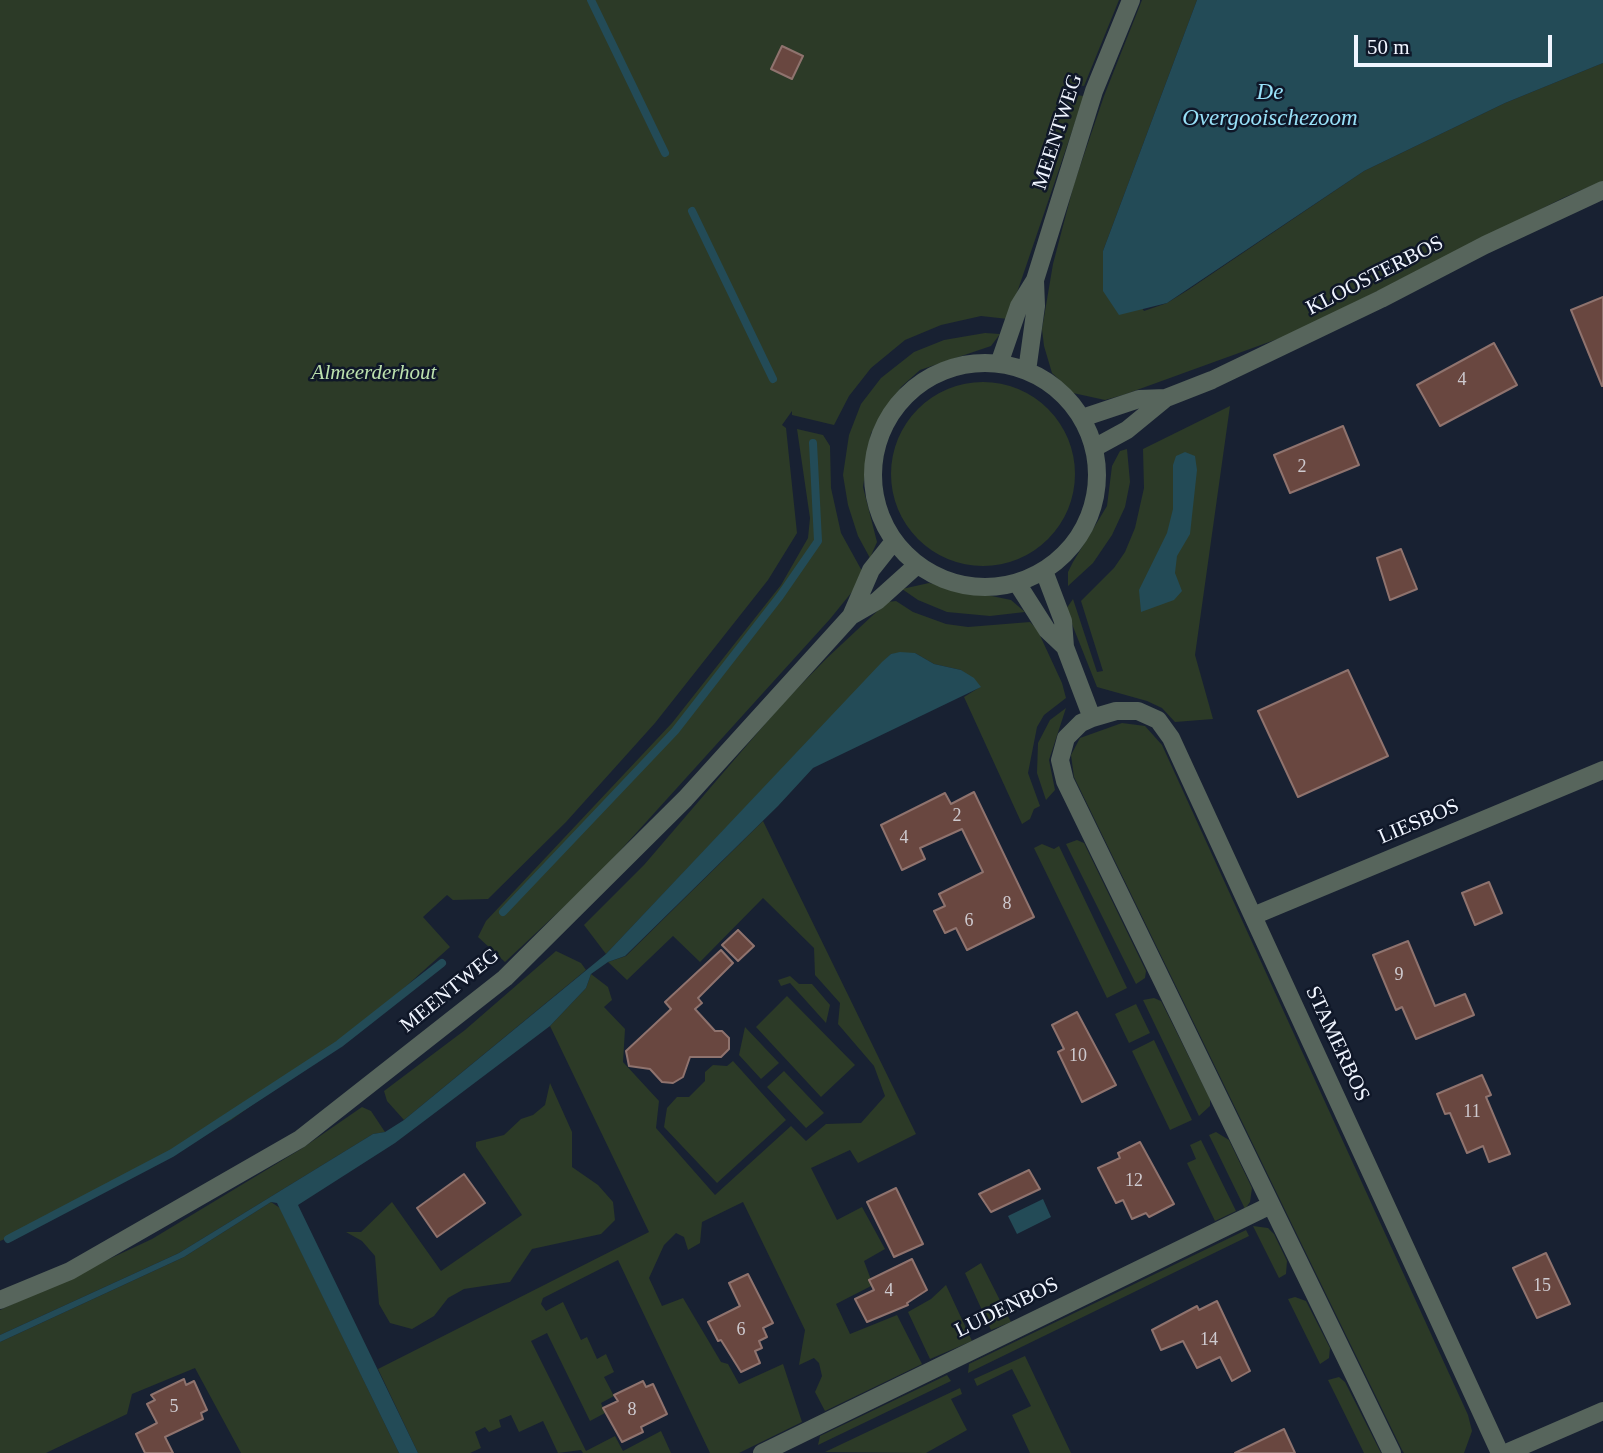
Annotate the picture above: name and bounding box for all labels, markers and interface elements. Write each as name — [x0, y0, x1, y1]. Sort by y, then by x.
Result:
scale bar — [1358, 21, 1556, 65]
text: 50 m — [1367, 35, 1410, 59]
street label: MEENTWEG — [1027, 71, 1089, 193]
water label: De Overgooischezoom — [1182, 79, 1358, 133]
street label: KLOOSTERBOS — [1302, 231, 1448, 321]
park label: Almeerderhout — [312, 360, 436, 386]
house number: 4 — [1458, 369, 1466, 391]
house number: 2 — [1298, 456, 1306, 478]
street label: LIESBOS — [1375, 794, 1463, 850]
house number: 2 — [953, 805, 962, 827]
house number: 4 — [900, 827, 908, 849]
house number: 8 — [1002, 893, 1012, 915]
house number: 6 — [964, 910, 973, 932]
street label: MEENTWEG — [395, 943, 505, 1039]
house number: 9 — [1394, 964, 1404, 986]
street label: STAMERBOS — [1299, 982, 1375, 1106]
house number: 10 — [1069, 1045, 1087, 1067]
house number: 11 — [1463, 1101, 1481, 1123]
house number: 12 — [1125, 1170, 1143, 1192]
street label: LUDENBOS — [951, 1272, 1063, 1344]
house number: 15 — [1533, 1275, 1551, 1297]
house number: 4 — [884, 1280, 894, 1302]
house number: 6 — [736, 1319, 746, 1341]
house number: 14 — [1200, 1329, 1218, 1351]
house number: 5 — [170, 1396, 178, 1418]
house number: 8 — [628, 1399, 636, 1421]

